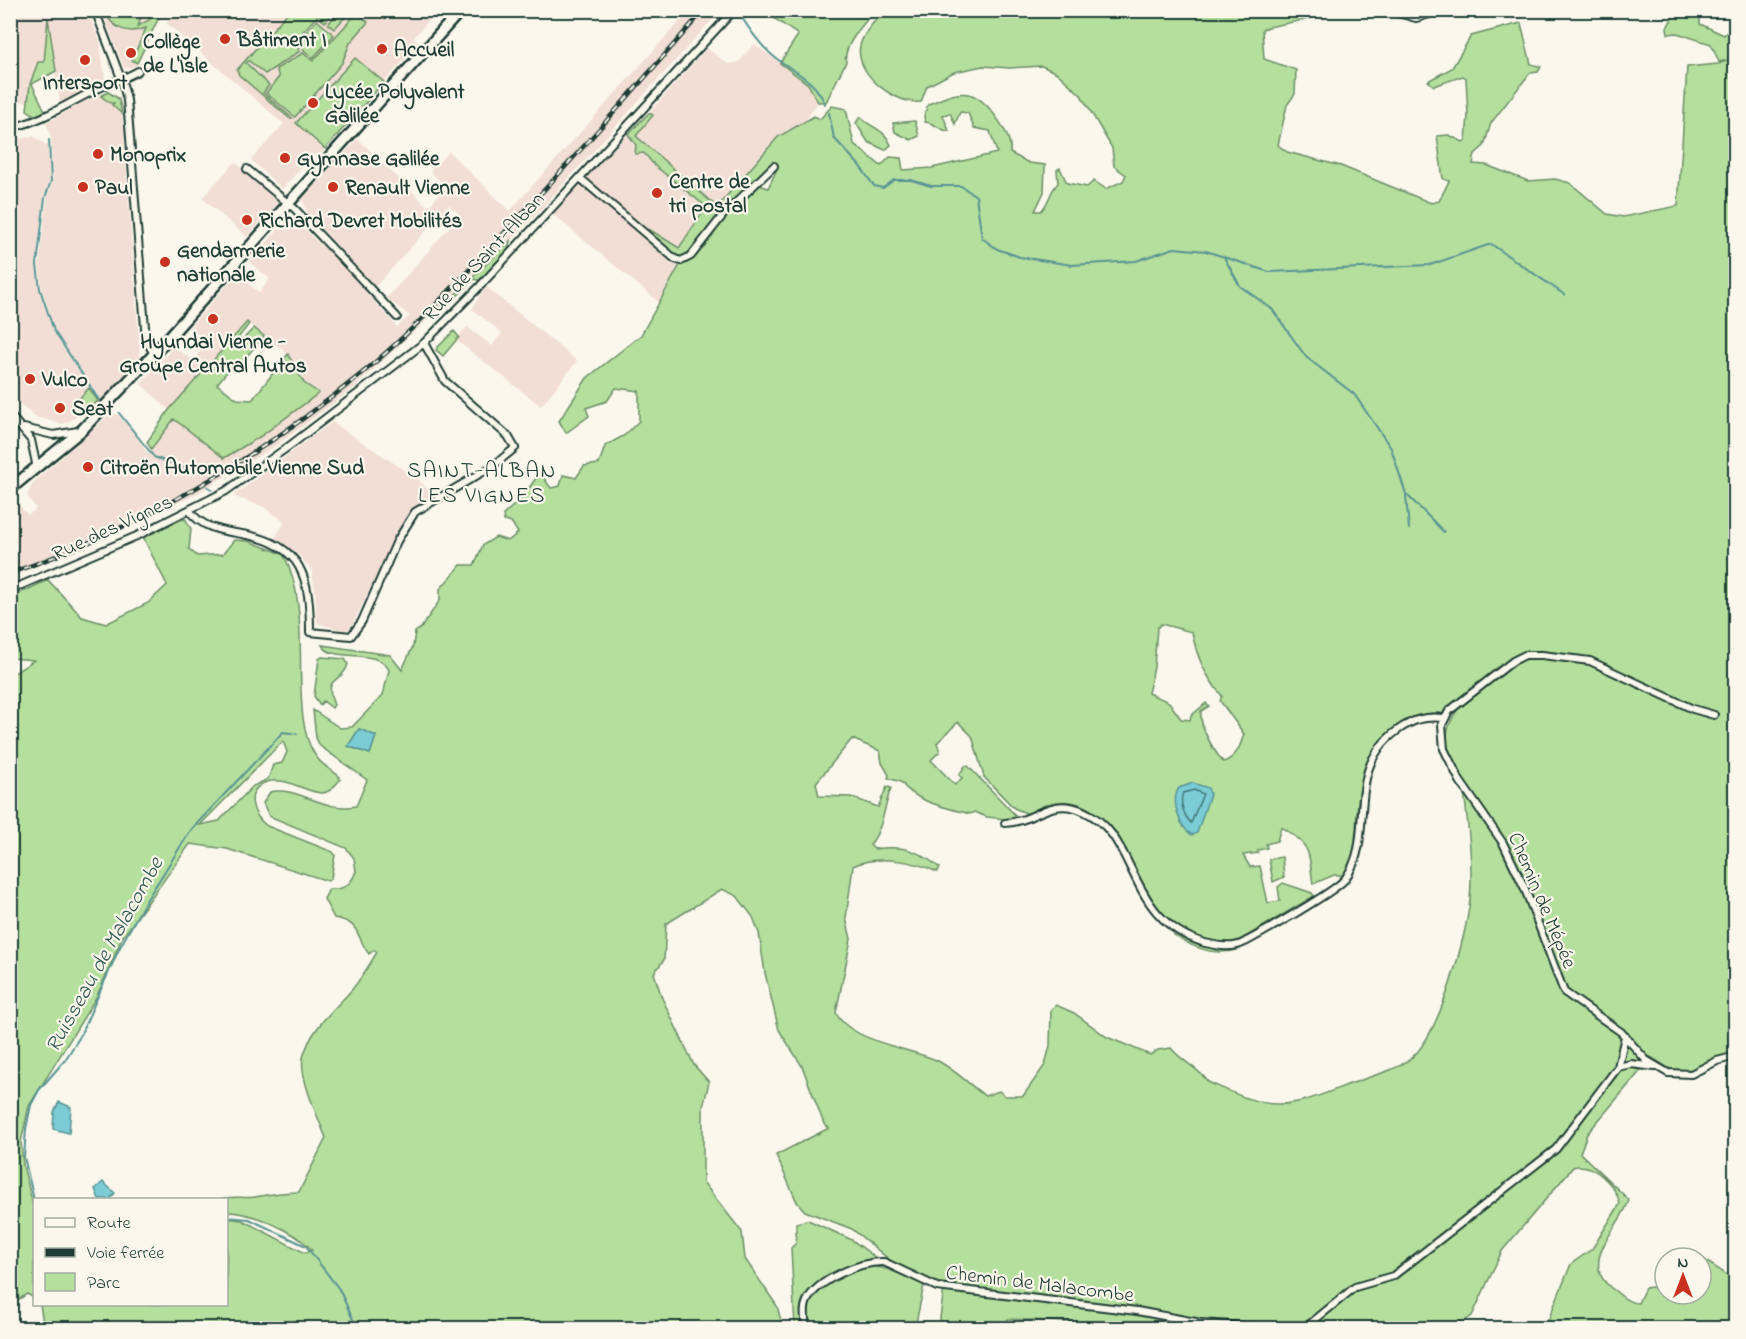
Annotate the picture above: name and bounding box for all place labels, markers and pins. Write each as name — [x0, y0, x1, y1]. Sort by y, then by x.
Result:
place label: Bâtiment I — [236, 26, 327, 56]
place label: Collège de L'Isle — [143, 28, 209, 82]
marker: Bâtiment I — [218, 32, 232, 46]
place label: Accueil — [394, 36, 455, 66]
marker: Accueil — [375, 42, 389, 56]
marker: Collège de L'Isle — [124, 46, 138, 60]
marker: Intersport — [78, 53, 92, 67]
place label: Intersport — [43, 69, 128, 99]
place label: Lycée Polyvalent Galilée — [325, 78, 466, 132]
marker: Lycée Polyvalent Galilée — [306, 96, 320, 110]
place label: Monoprix — [110, 141, 186, 171]
place label: Gymnase Galilée — [297, 145, 440, 177]
marker: Monoprix — [91, 147, 105, 161]
marker: Gymnase Galilée — [278, 151, 292, 165]
place label: Centre de tri postal — [668, 168, 750, 222]
place label: Paul — [95, 174, 133, 204]
place label: Renault Vienne — [345, 174, 470, 204]
marker: Paul — [76, 180, 90, 194]
marker: Renault Vienne — [326, 180, 340, 194]
marker: Centre de tri postal — [650, 186, 664, 200]
place label: Richard Devret Mobilités — [259, 207, 462, 237]
marker: Richard Devret Mobilités — [240, 213, 254, 227]
place label: Gendarmerie nationale — [177, 237, 286, 291]
marker: Gendarmerie nationale — [158, 255, 172, 269]
marker: Hyundai Vienne - Groupe Central Autos — [206, 312, 220, 326]
place label: Hyundai Vienne - Groupe Central Autos — [119, 328, 307, 382]
place label: Vulco — [41, 366, 88, 396]
marker: Vulco — [23, 372, 37, 386]
place label: Seat — [72, 395, 114, 425]
marker: Seat — [53, 401, 67, 415]
place label: Citroën Automobile Vienne Sud — [100, 454, 364, 484]
marker: Citroën Automobile Vienne Sud — [81, 460, 95, 474]

